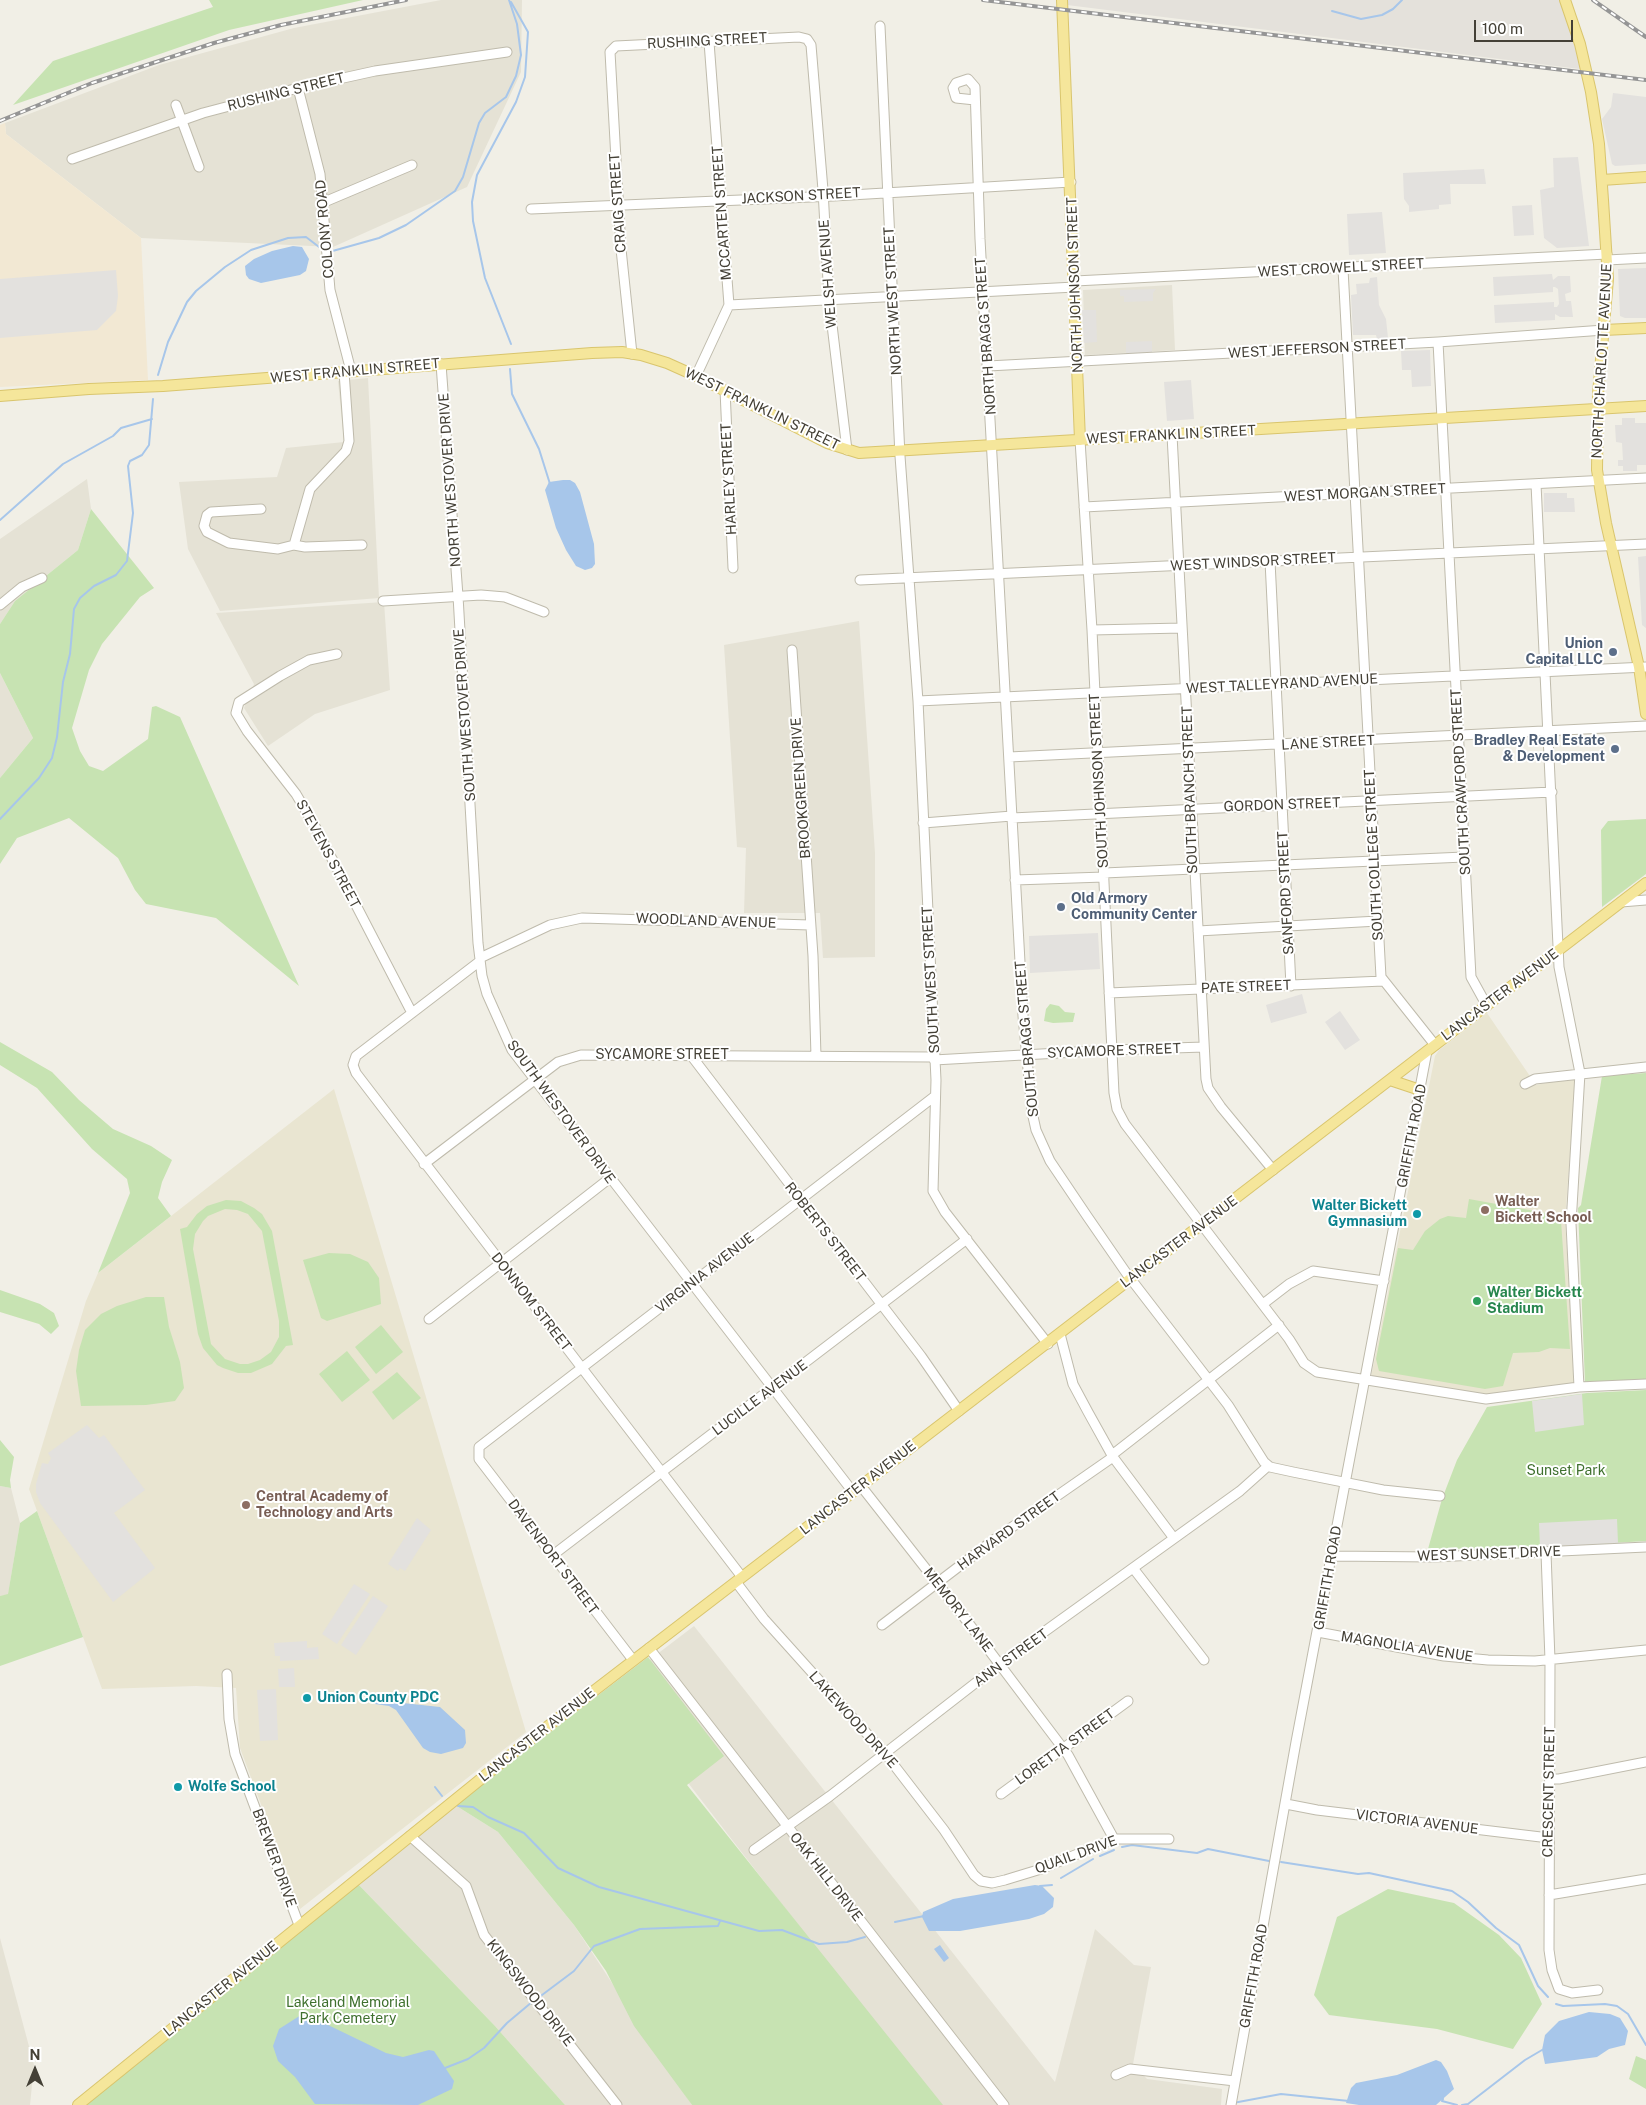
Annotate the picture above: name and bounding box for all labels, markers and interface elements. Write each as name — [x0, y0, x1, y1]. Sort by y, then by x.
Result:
scale bar — [1476, 10, 1575, 42]
text: 100 m — [1482, 20, 1523, 37]
street label: RUSHING STREET — [647, 29, 767, 53]
street label: RUSHING STREET — [226, 69, 346, 115]
street label: MCCARTEN STREET — [709, 145, 735, 281]
street label: CRAIG STREET — [606, 153, 630, 253]
street label: COLONY ROAD — [312, 179, 338, 279]
street label: JACKSON STREET — [741, 184, 861, 208]
street label: NORTH JOHNSON STREET — [1064, 197, 1086, 373]
street label: WELSH AVENUE — [816, 219, 840, 329]
street label: NORTH WEST STREET — [881, 226, 905, 376]
street label: WEST CROWELL STREET — [1257, 255, 1425, 281]
street label: NORTH BRAGG STREET — [972, 257, 1000, 415]
street label: NORTH CHARLOTTE AVENUE — [1589, 263, 1615, 459]
street label: WEST JEFFERSON STREET — [1228, 336, 1406, 362]
street label: WEST FRANKLIN STREET — [270, 355, 440, 387]
street label: WEST FRANKLIN STREET — [682, 364, 842, 454]
street label: NORTH WESTOVER DRIVE — [436, 392, 464, 568]
street label: WEST FRANKLIN STREET — [1086, 422, 1256, 448]
street label: HARLEY STREET — [718, 423, 740, 535]
street label: WEST MORGAN STREET — [1284, 480, 1446, 506]
street label: WEST WINDSOR STREET — [1170, 549, 1336, 575]
street label: SOUTH WESTOVER DRIVE — [451, 628, 479, 802]
place label: Union Capital LLC — [1526, 636, 1603, 669]
marker: Union Capital LLC — [1607, 646, 1619, 658]
street label: WEST TALLEYRAND AVENUE — [1186, 671, 1378, 697]
street label: SOUTH CRAWFORD STREET — [1448, 688, 1474, 876]
street label: SOUTH JOHNSON STREET — [1086, 693, 1112, 869]
street label: SOUTH BRANCH STREET — [1179, 706, 1201, 874]
street label: BROOKGREEN DRIVE — [788, 717, 814, 859]
street label: LANE STREET — [1281, 732, 1375, 754]
place label: Bradley Real Estate & Development — [1474, 733, 1605, 766]
marker: Bradley Real Estate & Development — [1609, 743, 1621, 755]
street label: SOUTH COLLEGE STREET — [1361, 769, 1387, 941]
street label: GORDON STREET — [1223, 795, 1341, 815]
street label: STEVENS STREET — [292, 797, 364, 911]
street label: SANFORD STREET — [1274, 831, 1298, 955]
place label: Old Armory Community Center — [1071, 891, 1197, 924]
marker: Old Armory Community Center — [1055, 901, 1067, 913]
street label: SOUTH WEST STREET — [919, 906, 943, 1054]
street label: WOODLAND AVENUE — [635, 910, 777, 932]
street label: LANCASTER AVENUE — [1438, 945, 1562, 1045]
street label: SOUTH BRAGG STREET — [1012, 960, 1042, 1118]
street label: PATE STREET — [1201, 977, 1291, 997]
street label: SOUTH WESTOVER DRIVE — [503, 1037, 619, 1187]
street label: SYCAMORE STREET — [1047, 1040, 1181, 1062]
street label: SYCAMORE STREET — [595, 1047, 729, 1063]
street label: GRIFFITH ROAD — [1394, 1083, 1430, 1189]
street label: ROBERTS STREET — [781, 1179, 869, 1285]
street label: LANCASTER AVENUE — [1117, 1192, 1241, 1292]
place label: Walter Bickett School — [1495, 1194, 1592, 1226]
place label: Walter Bickett Gymnasium — [1312, 1198, 1407, 1230]
marker: Walter Bickett School — [1479, 1204, 1491, 1216]
marker: Walter Bickett Gymnasium — [1411, 1208, 1423, 1220]
street label: VIRGINIA AVENUE — [652, 1229, 758, 1317]
street label: DONNOM STREET — [487, 1250, 575, 1354]
place label: Walter Bickett Stadium — [1487, 1285, 1582, 1318]
marker: Walter Bickett Stadium — [1471, 1295, 1483, 1307]
street label: LUCILLE AVENUE — [709, 1357, 811, 1439]
street label: LANCASTER AVENUE — [797, 1437, 919, 1539]
park label: Sunset Park — [1526, 1463, 1606, 1479]
street label: HARVARD STREET — [954, 1488, 1064, 1574]
place label: Central Academy of Technology and Arts — [256, 1489, 393, 1521]
street label: DAVENPORT STREET — [504, 1496, 602, 1618]
marker: Central Academy of Technology and Arts — [240, 1499, 252, 1511]
street label: GRIFFITH ROAD — [1311, 1525, 1345, 1631]
street label: WEST SUNSET DRIVE — [1417, 1543, 1561, 1565]
street label: MEMORY LANE — [920, 1564, 996, 1656]
street label: ANN STREET — [971, 1626, 1051, 1690]
street label: MAGNOLIA AVENUE — [1340, 1628, 1474, 1666]
street label: LAKEWOOD DRIVE — [805, 1668, 901, 1772]
street label: LANCASTER AVENUE — [476, 1684, 598, 1786]
place label: Union County PDC — [317, 1690, 439, 1706]
marker: Union County PDC — [301, 1692, 313, 1704]
street label: LORETTA STREET — [1012, 1705, 1118, 1789]
street label: CRESCENT STREET — [1539, 1727, 1559, 1857]
place label: Wolfe School — [188, 1779, 276, 1795]
marker: Wolfe School — [172, 1781, 184, 1793]
street label: BREWER DRIVE — [248, 1806, 300, 1910]
street label: VICTORIA AVENUE — [1355, 1806, 1479, 1838]
street label: OAK HILL DRIVE — [786, 1829, 866, 1925]
street label: QUAIL DRIVE — [1033, 1832, 1119, 1878]
street label: GRIFFITH ROAD — [1237, 1923, 1271, 2029]
street label: KINGSWOOD DRIVE — [483, 1936, 577, 2050]
street label: LANCASTER AVENUE — [160, 1938, 282, 2040]
park label: Lakeland Memorial Park Cemetery — [286, 1995, 410, 2028]
north arrow — [10, 2045, 60, 2095]
text: N — [30, 2047, 40, 2063]

